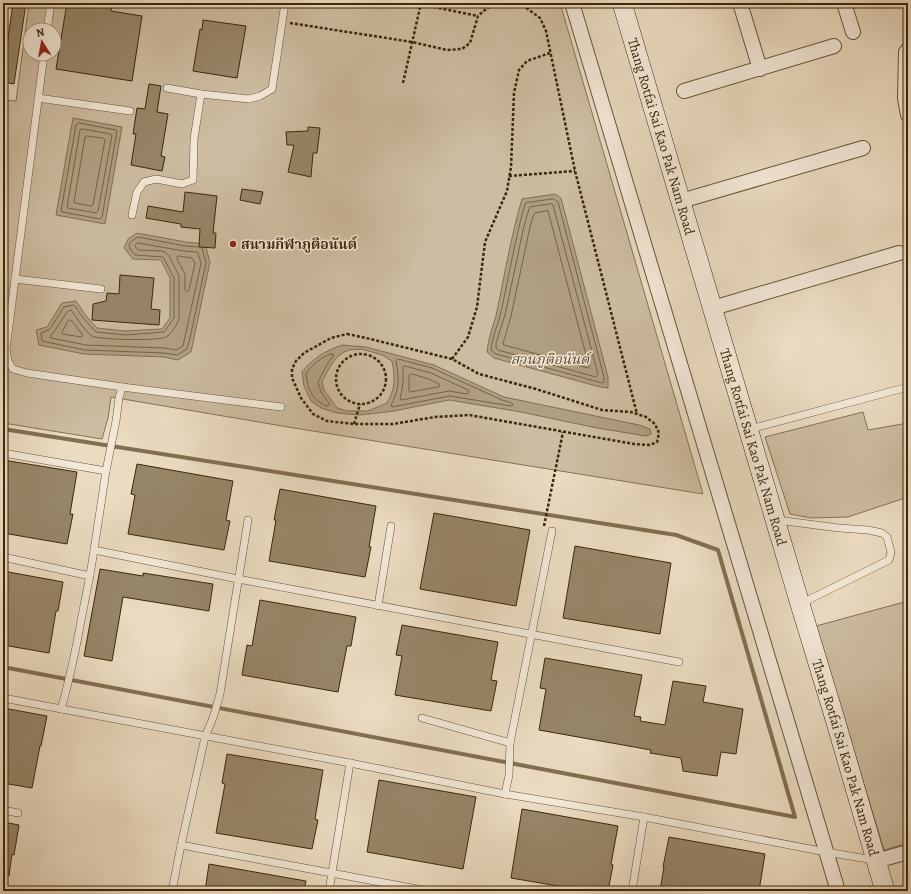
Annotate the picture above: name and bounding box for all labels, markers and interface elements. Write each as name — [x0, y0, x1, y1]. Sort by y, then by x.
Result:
north arrow — [22, 22, 62, 62]
text: N — [35, 25, 46, 41]
street label: Thang Rotfai Sai Kao Pak Nam Road — [623, 36, 700, 237]
place label: สนามกีฬาภูติอนันต์ — [241, 235, 358, 254]
marker: สนามกีฬาภูติอนันต์ — [228, 239, 238, 249]
street label: Thang Rotfai Sai Kao Pak Nam Road — [715, 346, 792, 548]
park label: สวนภูติอนันต์ — [511, 350, 592, 369]
street label: Thang Rotfai Sai Kao Pak Nam Road — [808, 657, 884, 859]

